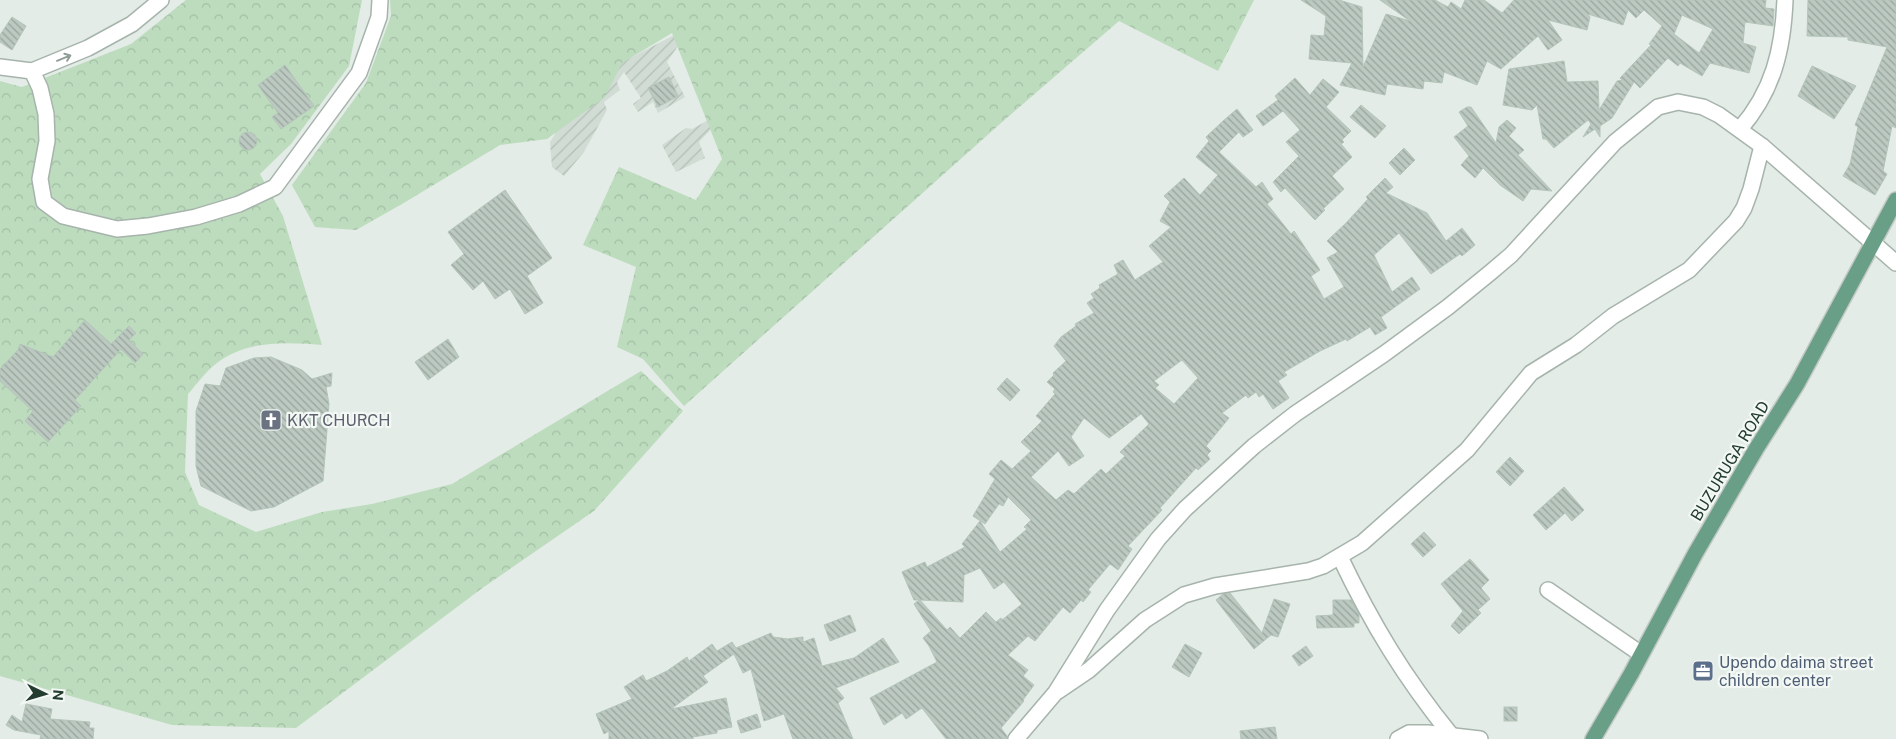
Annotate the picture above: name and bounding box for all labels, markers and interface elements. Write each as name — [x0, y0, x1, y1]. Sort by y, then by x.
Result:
one-way arrow — [55, 53, 71, 62]
street label: BUZURUGA ROAD — [1687, 398, 1773, 524]
church icon: KKT CHURCH — [259, 408, 283, 432]
place label: KKT CHURCH — [287, 411, 391, 430]
place label: Upendo daima street children center — [1719, 653, 1873, 690]
office icon: Upendo daima street children center — [1691, 659, 1715, 683]
north arrow — [20, 669, 70, 719]
text: N — [50, 689, 66, 701]

